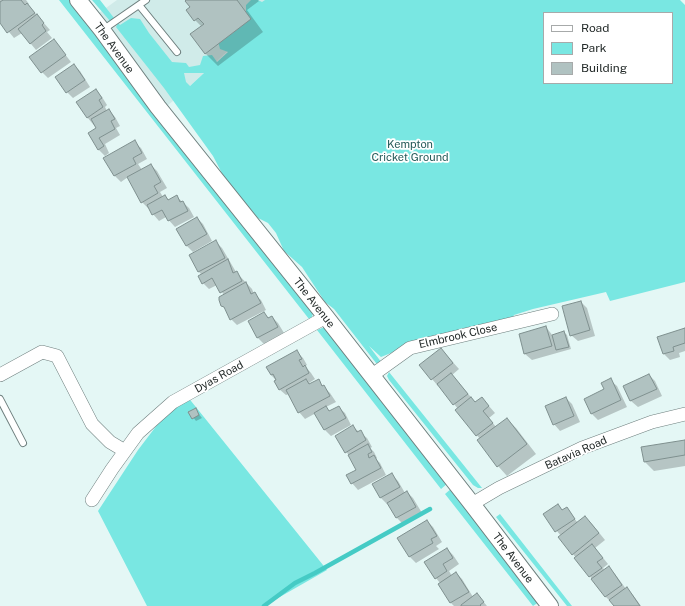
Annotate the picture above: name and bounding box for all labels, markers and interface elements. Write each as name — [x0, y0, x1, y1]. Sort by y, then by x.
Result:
legend — [543, 12, 673, 84]
street label: The Avenue — [91, 20, 137, 76]
text: Road — [581, 21, 609, 35]
text: Park — [581, 41, 607, 55]
text: Building — [581, 61, 627, 75]
park label: Kempton Cricket Ground — [371, 138, 449, 164]
street label: The Avenue — [290, 275, 338, 331]
street label: Elmbrook Close — [417, 321, 499, 351]
street label: Dyas Road — [192, 358, 246, 396]
street label: Batavia Road — [543, 433, 609, 473]
street label: The Avenue — [490, 530, 536, 586]

